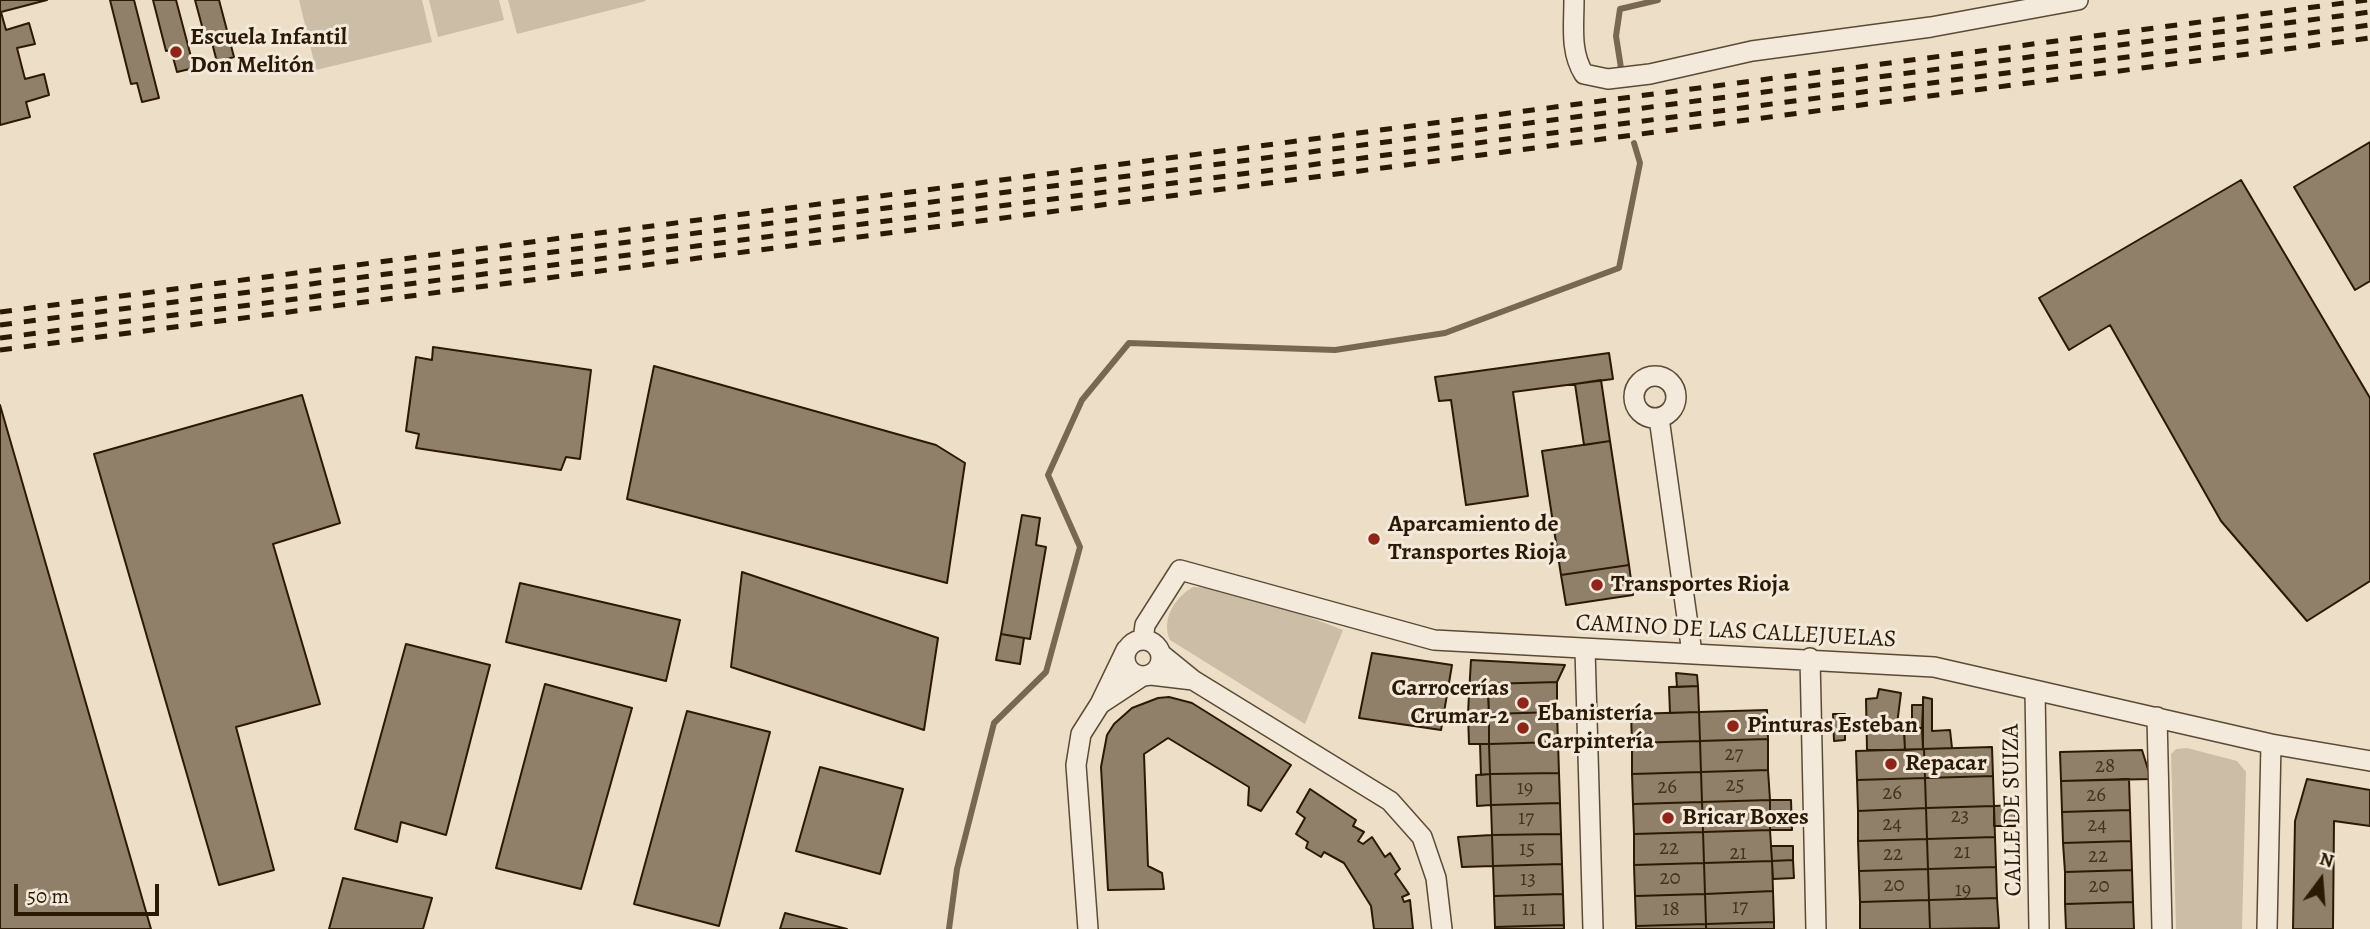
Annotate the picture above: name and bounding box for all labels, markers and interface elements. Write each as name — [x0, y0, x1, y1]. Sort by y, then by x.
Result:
place label: Escuela Infantil Don Melitón — [190, 24, 347, 80]
marker: Escuela Infantil Don Melitón — [168, 44, 184, 60]
place label: Aparcamiento de Transportes Rioja — [1388, 511, 1567, 567]
marker: Aparcamiento de Transportes Rioja — [1366, 531, 1382, 547]
place label: Transportes Rioja — [1611, 571, 1790, 599]
marker: Transportes Rioja — [1589, 577, 1605, 593]
street label: CAMINO DE LAS CALLEJUELAS — [1575, 609, 1897, 655]
place label: Carrocerías Crumar-2 — [1391, 675, 1509, 731]
marker: Carrocerías Crumar-2 — [1515, 695, 1531, 711]
place label: Ebanistería Carpintería — [1537, 700, 1654, 756]
place label: Pinturas Esteban — [1747, 712, 1918, 740]
marker: Pinturas Esteban — [1725, 718, 1741, 734]
marker: Ebanistería Carpintería — [1515, 720, 1531, 736]
street label: CALLE DE SUIZA — [1997, 723, 2029, 897]
house number: 27 — [1725, 742, 1743, 768]
place label: Repacar — [1905, 750, 1987, 778]
house number: 28 — [2095, 754, 2115, 780]
marker: Repacar — [1883, 756, 1899, 772]
house number: 25 — [1725, 773, 1745, 799]
house number: 26 — [1657, 775, 1677, 801]
house number: 19 — [1517, 776, 1533, 802]
house number: 26 — [1882, 781, 1902, 807]
house number: 26 — [2086, 783, 2106, 809]
place label: Bricar Boxes — [1682, 804, 1809, 832]
house number: 23 — [1951, 804, 1969, 830]
house number: 17 — [1518, 806, 1534, 832]
marker: Bricar Boxes — [1660, 810, 1676, 826]
house number: 24 — [1882, 812, 1902, 838]
house number: 24 — [2087, 813, 2107, 839]
house number: 22 — [1659, 836, 1679, 862]
house number: 15 — [1519, 837, 1535, 863]
house number: 21 — [1953, 840, 1971, 866]
house number: 21 — [1729, 841, 1747, 867]
house number: 22 — [1883, 842, 1903, 868]
house number: 22 — [2088, 844, 2108, 870]
north arrow — [2286, 845, 2356, 915]
text: N — [2317, 845, 2337, 874]
house number: 20 — [1659, 866, 1681, 892]
house number: 13 — [1520, 867, 1536, 893]
scale bar — [18, 870, 163, 914]
house number: 20 — [1883, 873, 1905, 899]
house number: 20 — [2088, 874, 2110, 900]
house number: 19 — [1955, 878, 1971, 904]
text: 50 m — [27, 882, 69, 910]
house number: 17 — [1732, 895, 1748, 921]
house number: 11 — [1522, 897, 1536, 923]
house number: 18 — [1662, 897, 1680, 923]

